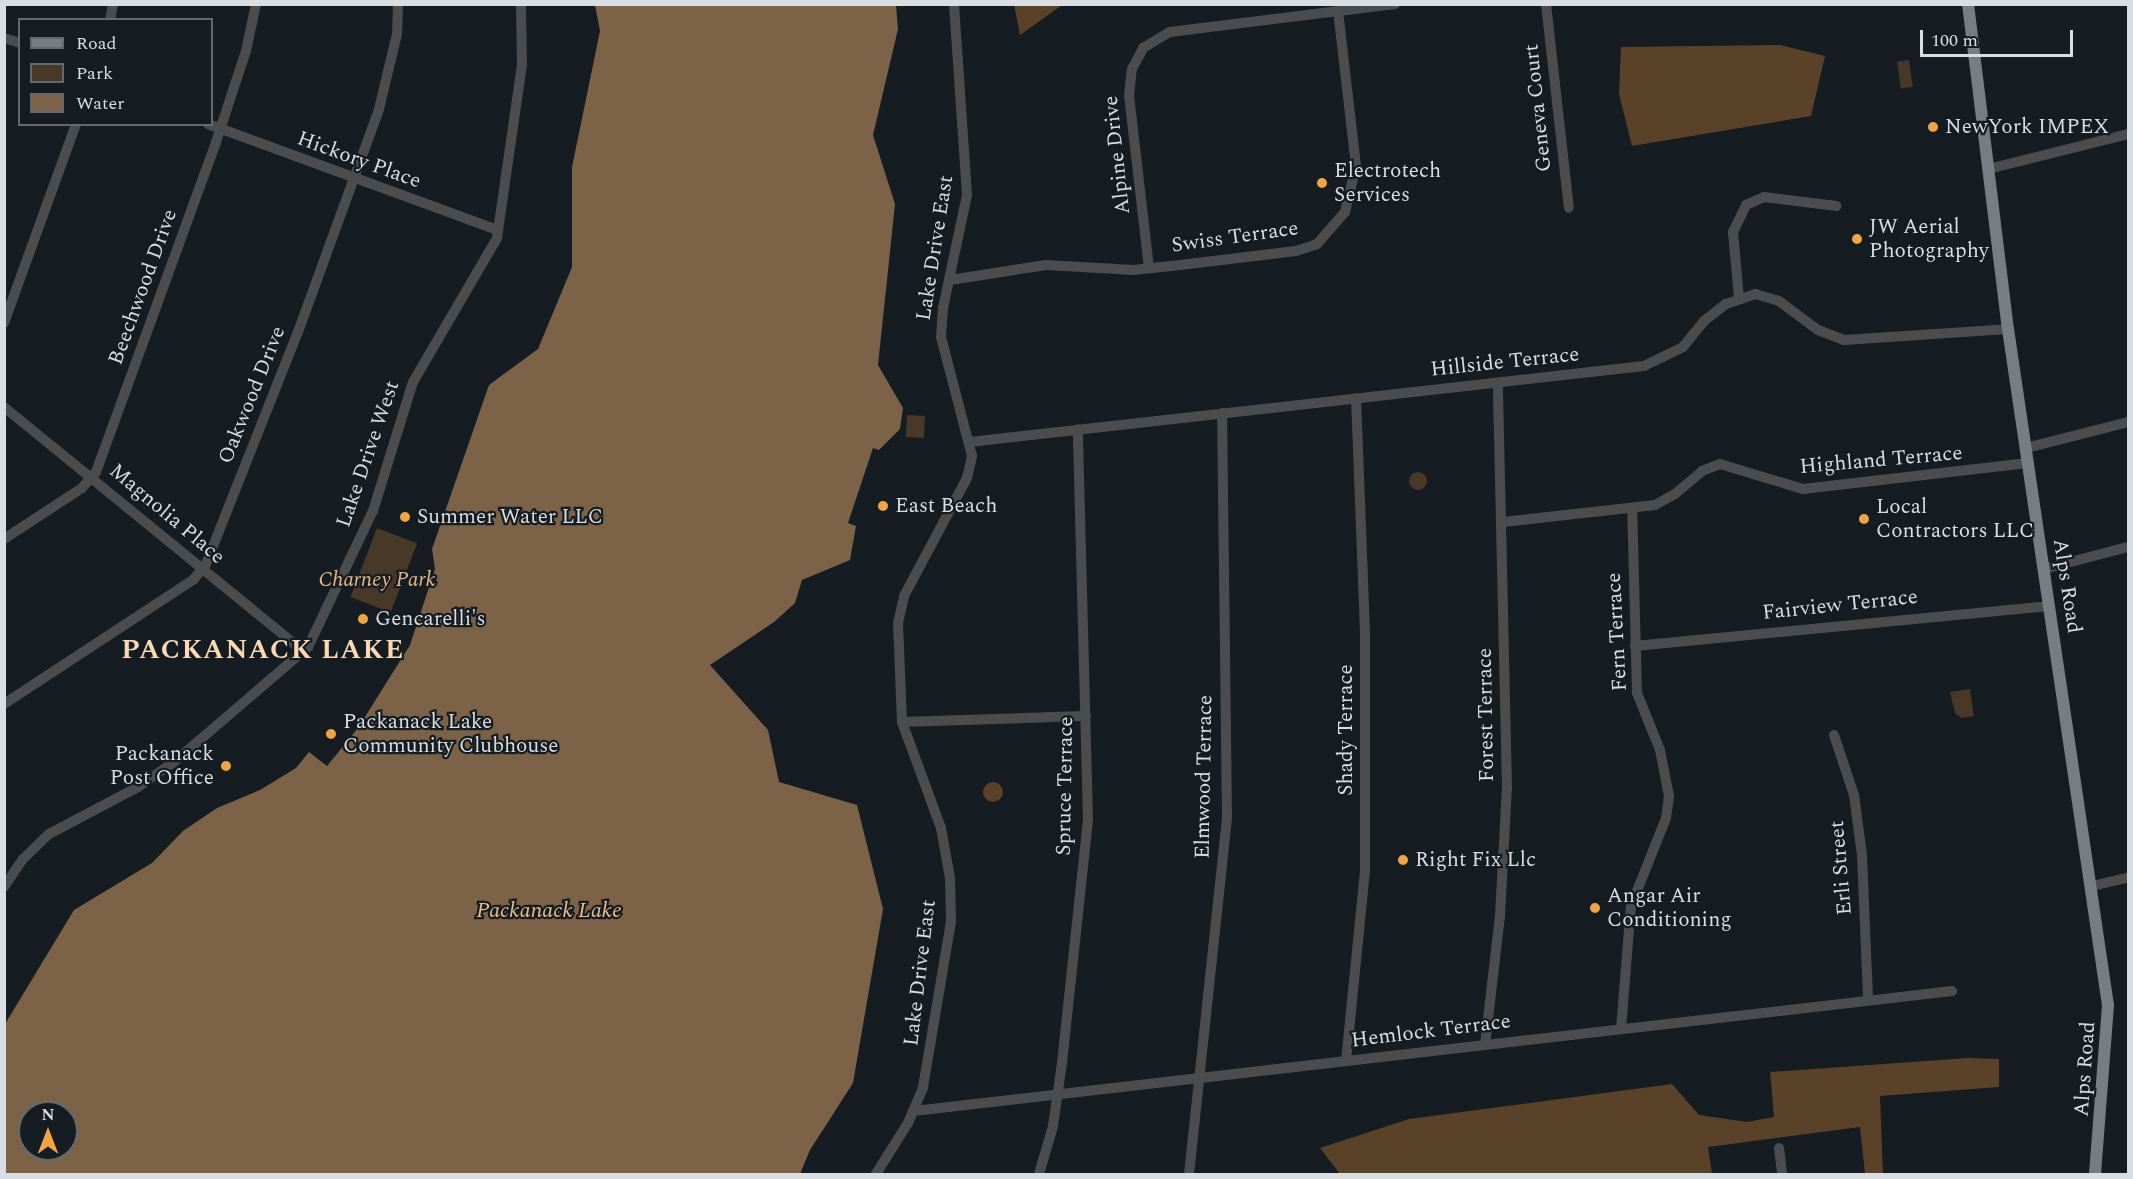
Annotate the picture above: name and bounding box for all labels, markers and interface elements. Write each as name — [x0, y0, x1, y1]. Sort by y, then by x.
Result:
legend — [18, 18, 213, 126]
scale bar — [1923, 18, 2076, 56]
text: 100 m — [1931, 27, 1978, 54]
text: Road — [76, 30, 117, 57]
street label: Geneva Court — [1519, 43, 1557, 173]
text: Park — [76, 60, 113, 87]
text: Water — [76, 90, 124, 117]
street label: Alpine Drive — [1098, 94, 1136, 216]
place label: NewYork IMPEX — [1945, 114, 2109, 140]
marker: NewYork IMPEX — [1926, 120, 1940, 134]
street label: Hickory Place — [294, 126, 424, 194]
place label: Electrotech Services — [1334, 158, 1441, 208]
street label: Lake Drive East — [911, 173, 959, 323]
marker: Electrotech Services — [1315, 176, 1329, 190]
street label: Beechwood Drive — [103, 206, 183, 368]
place label: JW Aerial Photography — [1869, 214, 1989, 264]
street label: Swiss Terrace — [1170, 216, 1300, 258]
marker: JW Aerial Photography — [1850, 232, 1864, 246]
street label: Oakwood Drive — [213, 323, 291, 467]
street label: Hillside Terrace — [1429, 342, 1581, 382]
street label: Lake Drive West — [331, 377, 405, 531]
street label: Highland Terrace — [1799, 440, 1963, 480]
street label: Magnolia Place — [104, 458, 230, 570]
place label: East Beach — [895, 493, 997, 519]
place label: Local Contractors LLC — [1876, 494, 2034, 544]
marker: East Beach — [876, 499, 890, 513]
place label: Summer Water LLC — [417, 504, 603, 530]
marker: Summer Water LLC — [398, 510, 412, 524]
marker: Local Contractors LLC — [1857, 512, 1871, 526]
street label: Alps Road — [2047, 537, 2087, 635]
park label: Charney Park — [318, 567, 436, 593]
street label: Fern Terrace — [1601, 572, 1633, 692]
street label: Fairview Terrace — [1761, 584, 1919, 626]
place label: Gencarelli's — [375, 606, 486, 632]
marker: Gencarelli's — [356, 612, 370, 626]
district label: PACKANACK LAKE — [121, 635, 405, 667]
street label: Forest Terrace — [1472, 648, 1500, 782]
street label: Shady Terrace — [1333, 664, 1359, 796]
street label: Elmwood Terrace — [1190, 695, 1218, 859]
place label: Packanack Lake Community Clubhouse — [343, 709, 558, 759]
street label: Spruce Terrace — [1051, 716, 1079, 856]
marker: Packanack Lake Community Clubhouse — [324, 727, 338, 741]
place label: Packanack Post Office — [110, 741, 214, 791]
marker: Packanack Post Office — [219, 759, 233, 773]
street label: Erli Street — [1824, 820, 1858, 916]
place label: Right Fix Llc — [1415, 847, 1536, 873]
marker: Right Fix Llc — [1396, 853, 1410, 867]
place label: Angar Air Conditioning — [1607, 883, 1732, 933]
water label: Packanack Lake — [476, 898, 622, 924]
street label: Lake Drive East — [899, 898, 941, 1048]
marker: Angar Air Conditioning — [1588, 901, 1602, 915]
street label: Hemlock Terrace — [1350, 1009, 1512, 1053]
street label: Alps Road — [2069, 1021, 2101, 1117]
north arrow — [18, 1101, 78, 1161]
text: N — [41, 1103, 55, 1127]

